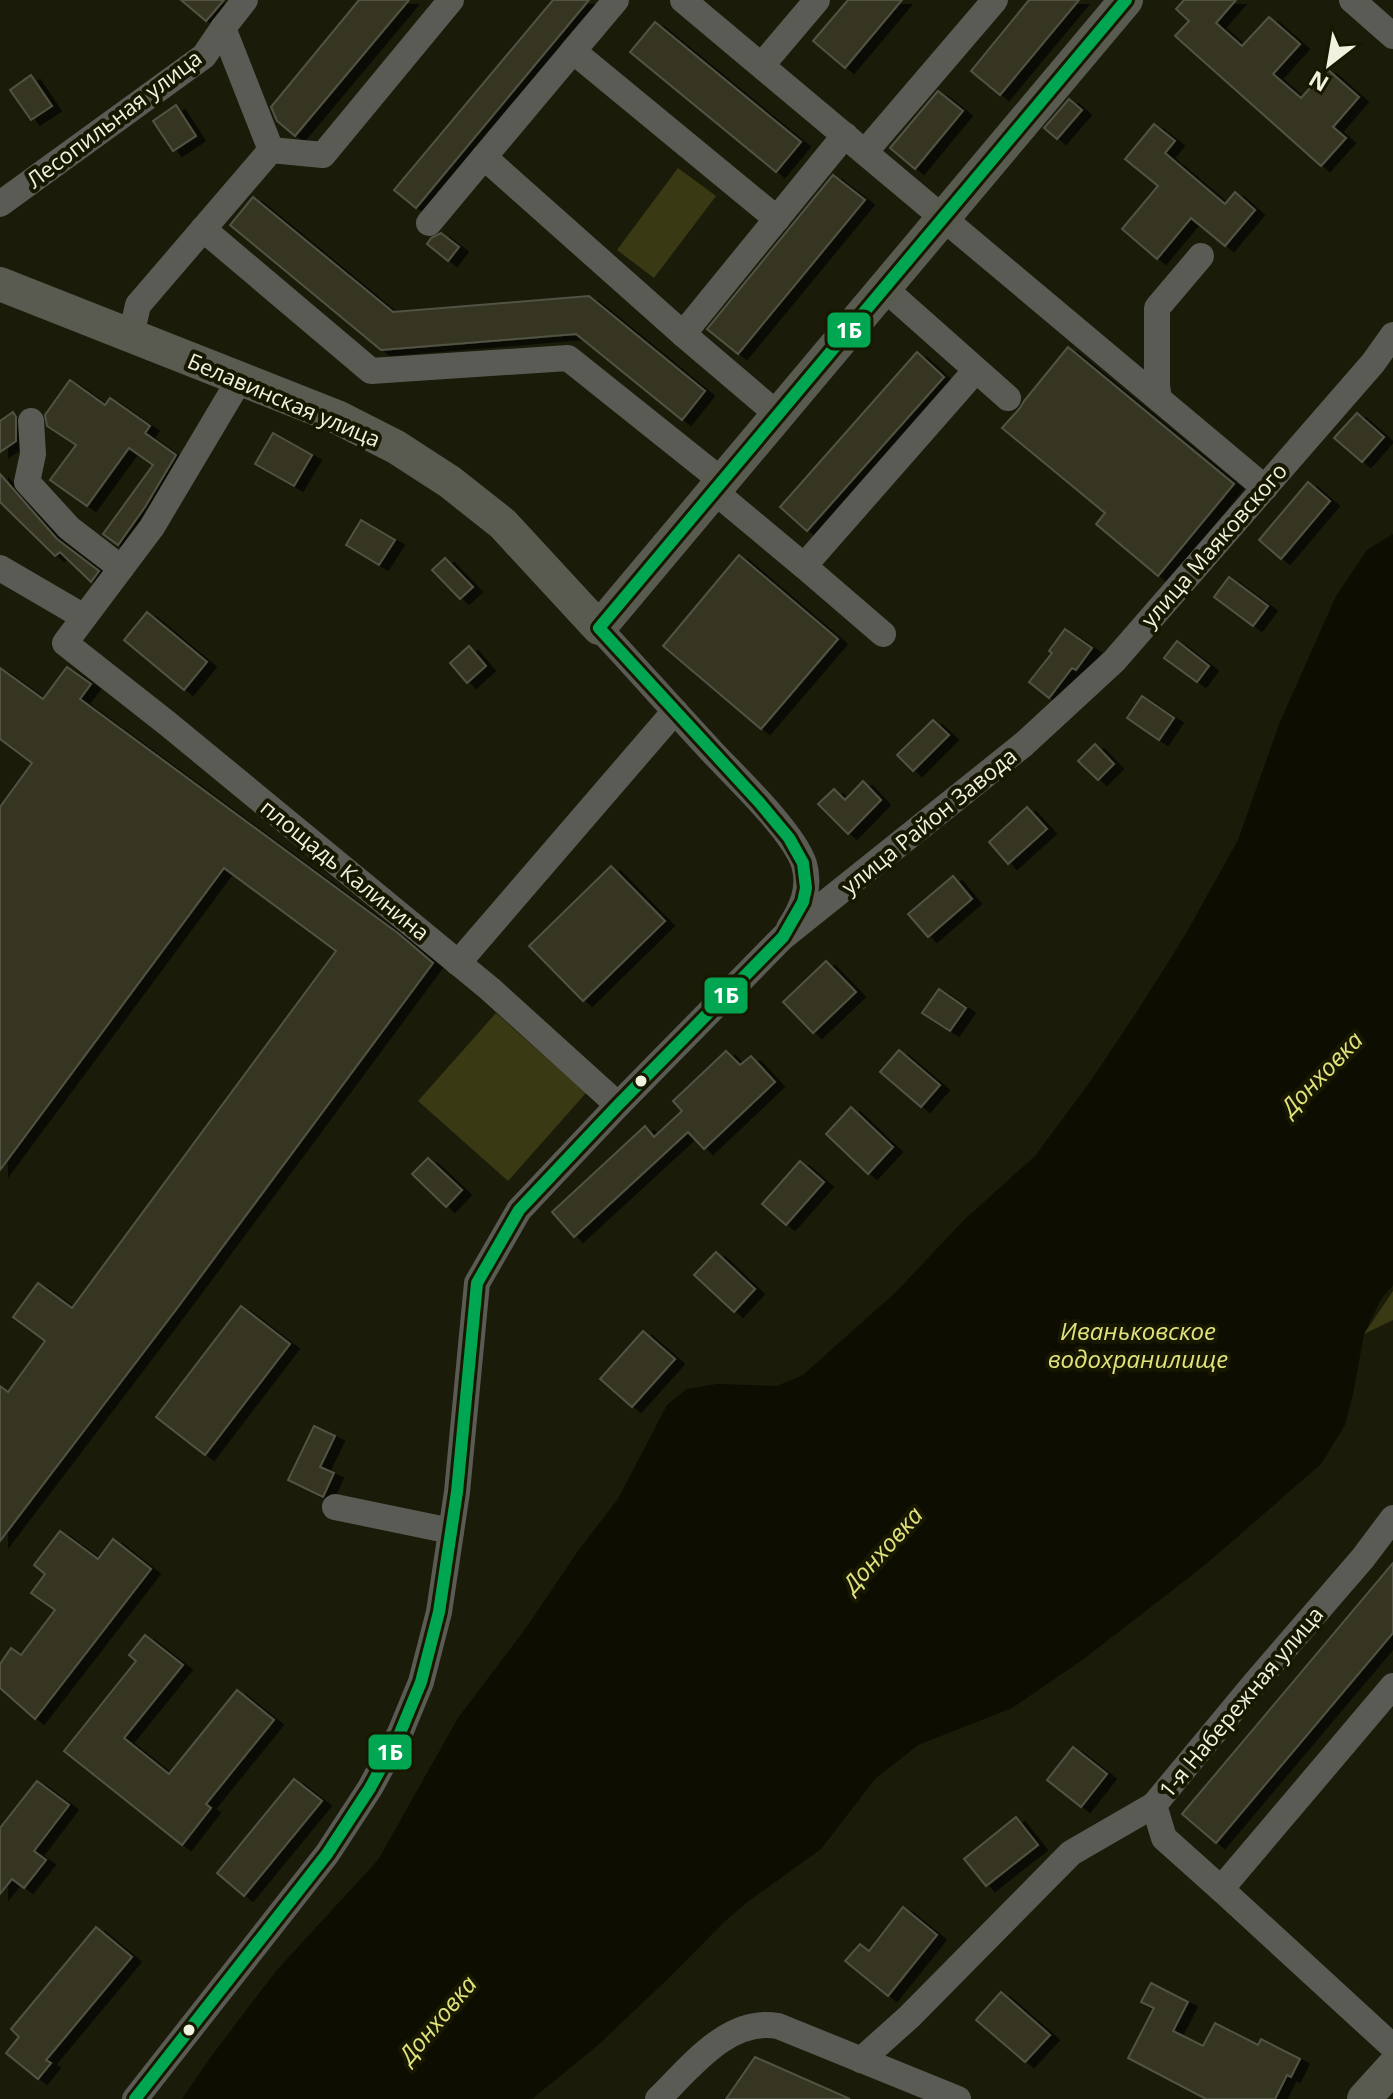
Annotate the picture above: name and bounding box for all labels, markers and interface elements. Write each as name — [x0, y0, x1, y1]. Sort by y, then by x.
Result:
north arrow — [1289, 24, 1369, 104]
street label: Лесопильная улица — [20, 42, 207, 194]
text: N — [1303, 65, 1334, 99]
line badge: 1Б — [826, 311, 872, 349]
text: 1Б — [836, 314, 862, 344]
street label: Белавинская улица — [183, 345, 385, 453]
street label: улица Маяковского — [1133, 456, 1293, 633]
street label: улица Район Завода — [834, 740, 1022, 900]
street label: площадь Калинина — [255, 792, 436, 947]
line badge: 1Б — [703, 976, 749, 1015]
text: 1Б — [713, 979, 739, 1009]
water label: Донховка — [1271, 1023, 1370, 1124]
unlabelled marker — [633, 1073, 649, 1089]
water label: Иваньковское водохранилище — [1048, 1314, 1228, 1375]
water label: Донховка — [833, 1498, 930, 1601]
street label: 1-я Набережная улица — [1151, 1599, 1329, 1803]
line badge: 1Б — [367, 1733, 413, 1771]
text: 1Б — [377, 1736, 403, 1766]
water label: Донховка — [389, 1968, 484, 2072]
unlabelled marker — [181, 2022, 197, 2038]

